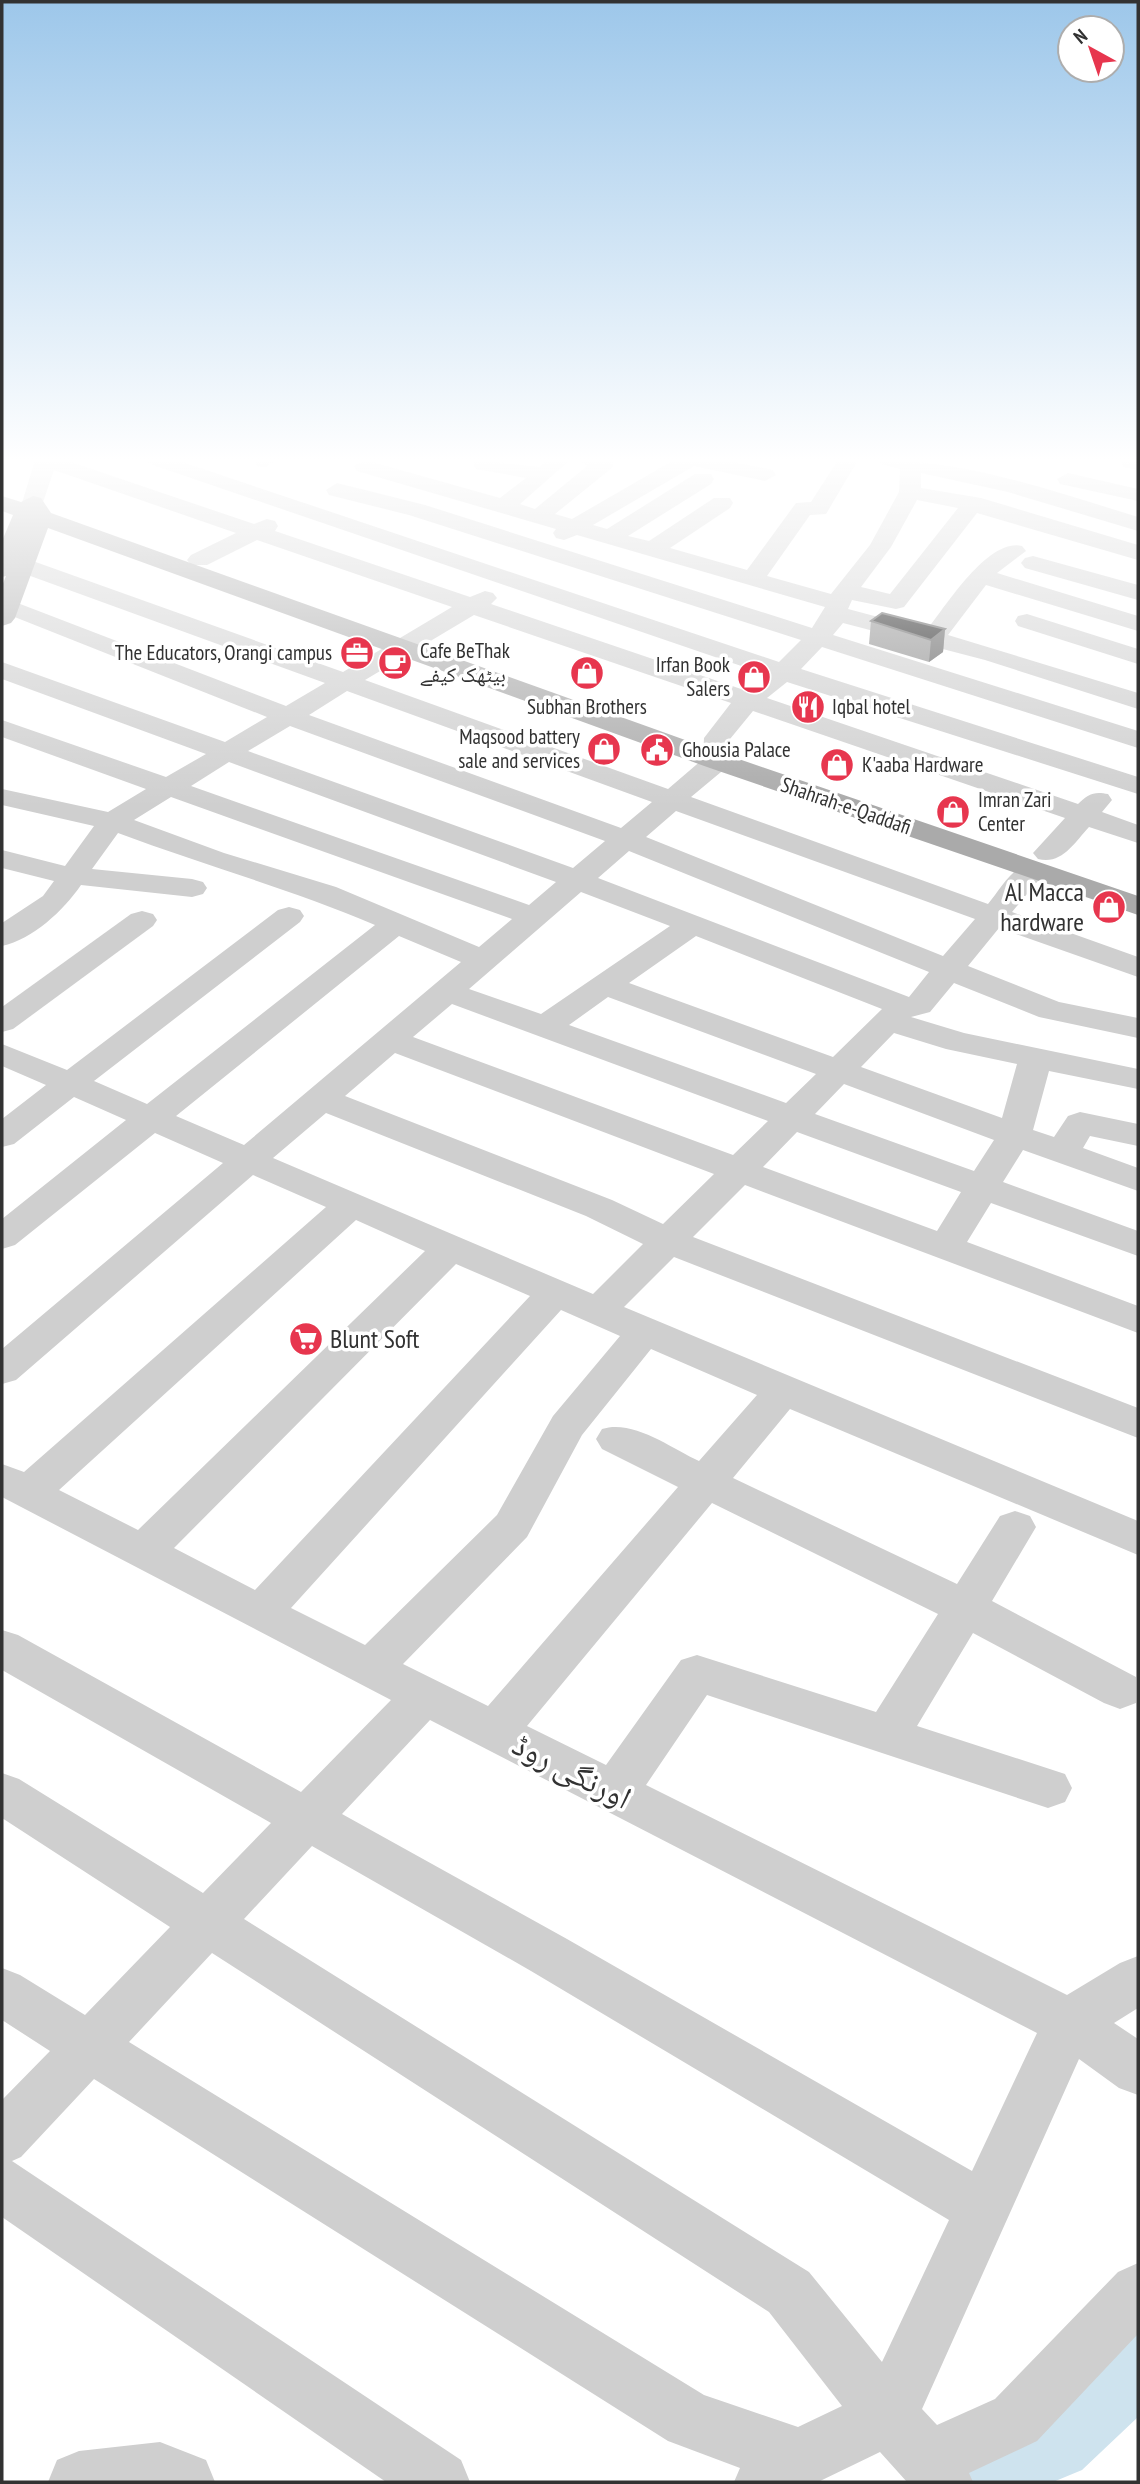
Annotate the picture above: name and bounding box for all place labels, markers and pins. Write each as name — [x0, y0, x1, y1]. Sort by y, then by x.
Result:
office icon: The Educators, Orangi campus — [338, 634, 376, 672]
place label: Cafe BeThak بیٹھک کیفے — [420, 637, 510, 688]
place label: The Educators, Orangi campus — [115, 639, 332, 666]
cafe icon: Cafe BeThak بیٹھک کیفے — [376, 644, 414, 682]
place label: Irfan Book Salers — [656, 651, 730, 702]
shop icon: Subhan Brothers — [568, 654, 606, 692]
shop icon: Irfan Book Salers — [735, 658, 773, 696]
restaurant icon: Iqbal hotel — [789, 688, 827, 726]
place label: Subhan Brothers — [527, 693, 647, 720]
place label: Iqbal hotel — [832, 693, 910, 720]
place label: Maqsood battery sale and services — [458, 723, 580, 774]
shop icon: Maqsood battery sale and services — [585, 730, 623, 768]
public building icon: Ghousia Palace — [638, 731, 676, 769]
place label: Ghousia Palace — [682, 736, 791, 763]
shop icon: K'aaba Hardware — [818, 746, 856, 784]
place label: K'aaba Hardware — [862, 751, 984, 778]
place label: Imran Zari Center — [978, 786, 1052, 837]
shop icon: Imran Zari Center — [934, 793, 972, 831]
place label: Al Macca hardware — [1000, 875, 1084, 938]
shop icon: Al Macca hardware — [1090, 888, 1128, 926]
supermarket icon: Blunt Soft — [287, 1320, 325, 1358]
place label: Blunt Soft — [330, 1322, 419, 1355]

